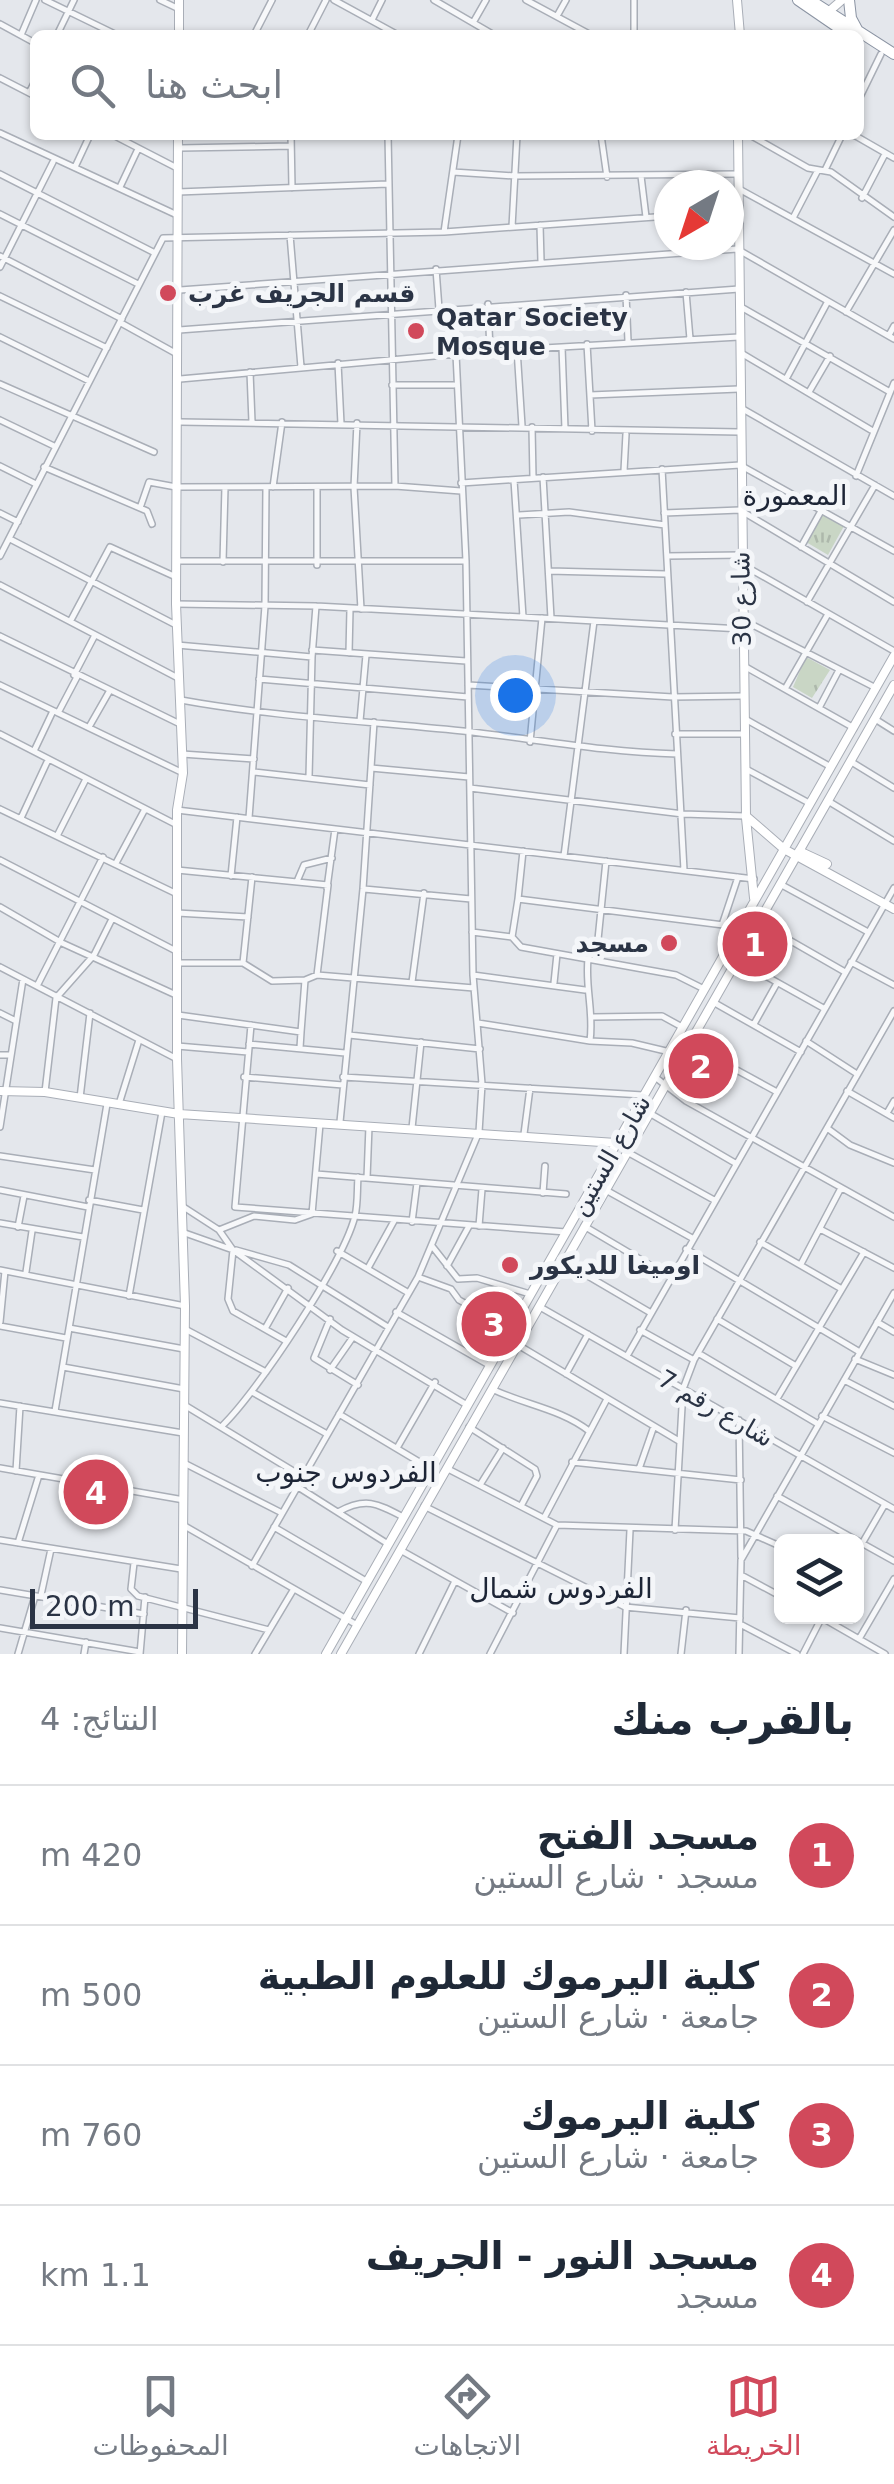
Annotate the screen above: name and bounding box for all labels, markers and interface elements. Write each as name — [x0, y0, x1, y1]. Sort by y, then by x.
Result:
search box — [30, 30, 864, 140]
icon: search — [65, 58, 120, 113]
text: ابحث هنا — [145, 63, 283, 107]
north arrow — [654, 170, 744, 260]
place label: قسم الجريف غرب — [188, 279, 415, 309]
marker: قسم الجريف غرب — [157, 282, 179, 304]
place label: Qatar Society Mosque — [436, 303, 628, 361]
marker: Qatar Society Mosque — [405, 320, 427, 342]
district label: المعمورة — [743, 479, 847, 512]
street label: شارع 30 — [726, 551, 757, 647]
your location — [490, 670, 541, 721]
pin: 1 — [722, 906, 788, 982]
place label: مسجد — [576, 929, 649, 958]
marker: مسجد — [658, 932, 680, 954]
pin: 2 — [668, 1028, 734, 1104]
street label: شارع الستين — [564, 1090, 657, 1221]
place label: اوميغا للديكور — [528, 1251, 700, 1281]
marker: اوميغا للديكور — [499, 1254, 521, 1276]
pin: 3 — [462, 1286, 526, 1362]
street label: شارع رقم 7 — [653, 1364, 778, 1454]
pin: 4 — [64, 1454, 128, 1530]
district label: الفردوس جنوب — [255, 1456, 437, 1489]
map controls — [774, 1534, 864, 1624]
button: layers — [774, 1534, 864, 1624]
district label: الفردوس شمال — [469, 1572, 653, 1605]
scale bar — [30, 1584, 198, 1628]
text: 200 m — [45, 1590, 135, 1623]
text: بالقرب منك — [611, 1695, 854, 1744]
text: النتائج: 4 — [40, 1700, 159, 1738]
text: مسجد الفتح — [537, 1814, 759, 1858]
text: 420 m — [40, 1836, 142, 1874]
text: 1 — [810, 1836, 833, 1874]
text: مسجد · شارع الستين — [473, 1858, 759, 1896]
text: كلية اليرموك للعلوم الطبية — [258, 1954, 759, 1998]
text: 500 m — [40, 1976, 142, 2014]
text: 2 — [810, 1976, 833, 2014]
text: جامعة · شارع الستين — [477, 1998, 759, 2036]
text: كلية اليرموك — [521, 2094, 759, 2138]
text: 760 m — [40, 2116, 142, 2154]
text: 3 — [810, 2116, 833, 2154]
text: جامعة · شارع الستين — [477, 2138, 759, 2176]
text: مسجد النور - الجريف — [366, 2234, 759, 2278]
text: 1.1 km — [40, 2256, 151, 2294]
text: 4 — [810, 2256, 833, 2294]
text: مسجد — [676, 2278, 759, 2316]
tab: المحفوظات — [92, 2369, 229, 2462]
tab: الاتجاهات — [414, 2369, 521, 2462]
tab: الخريطة — [706, 2369, 802, 2462]

